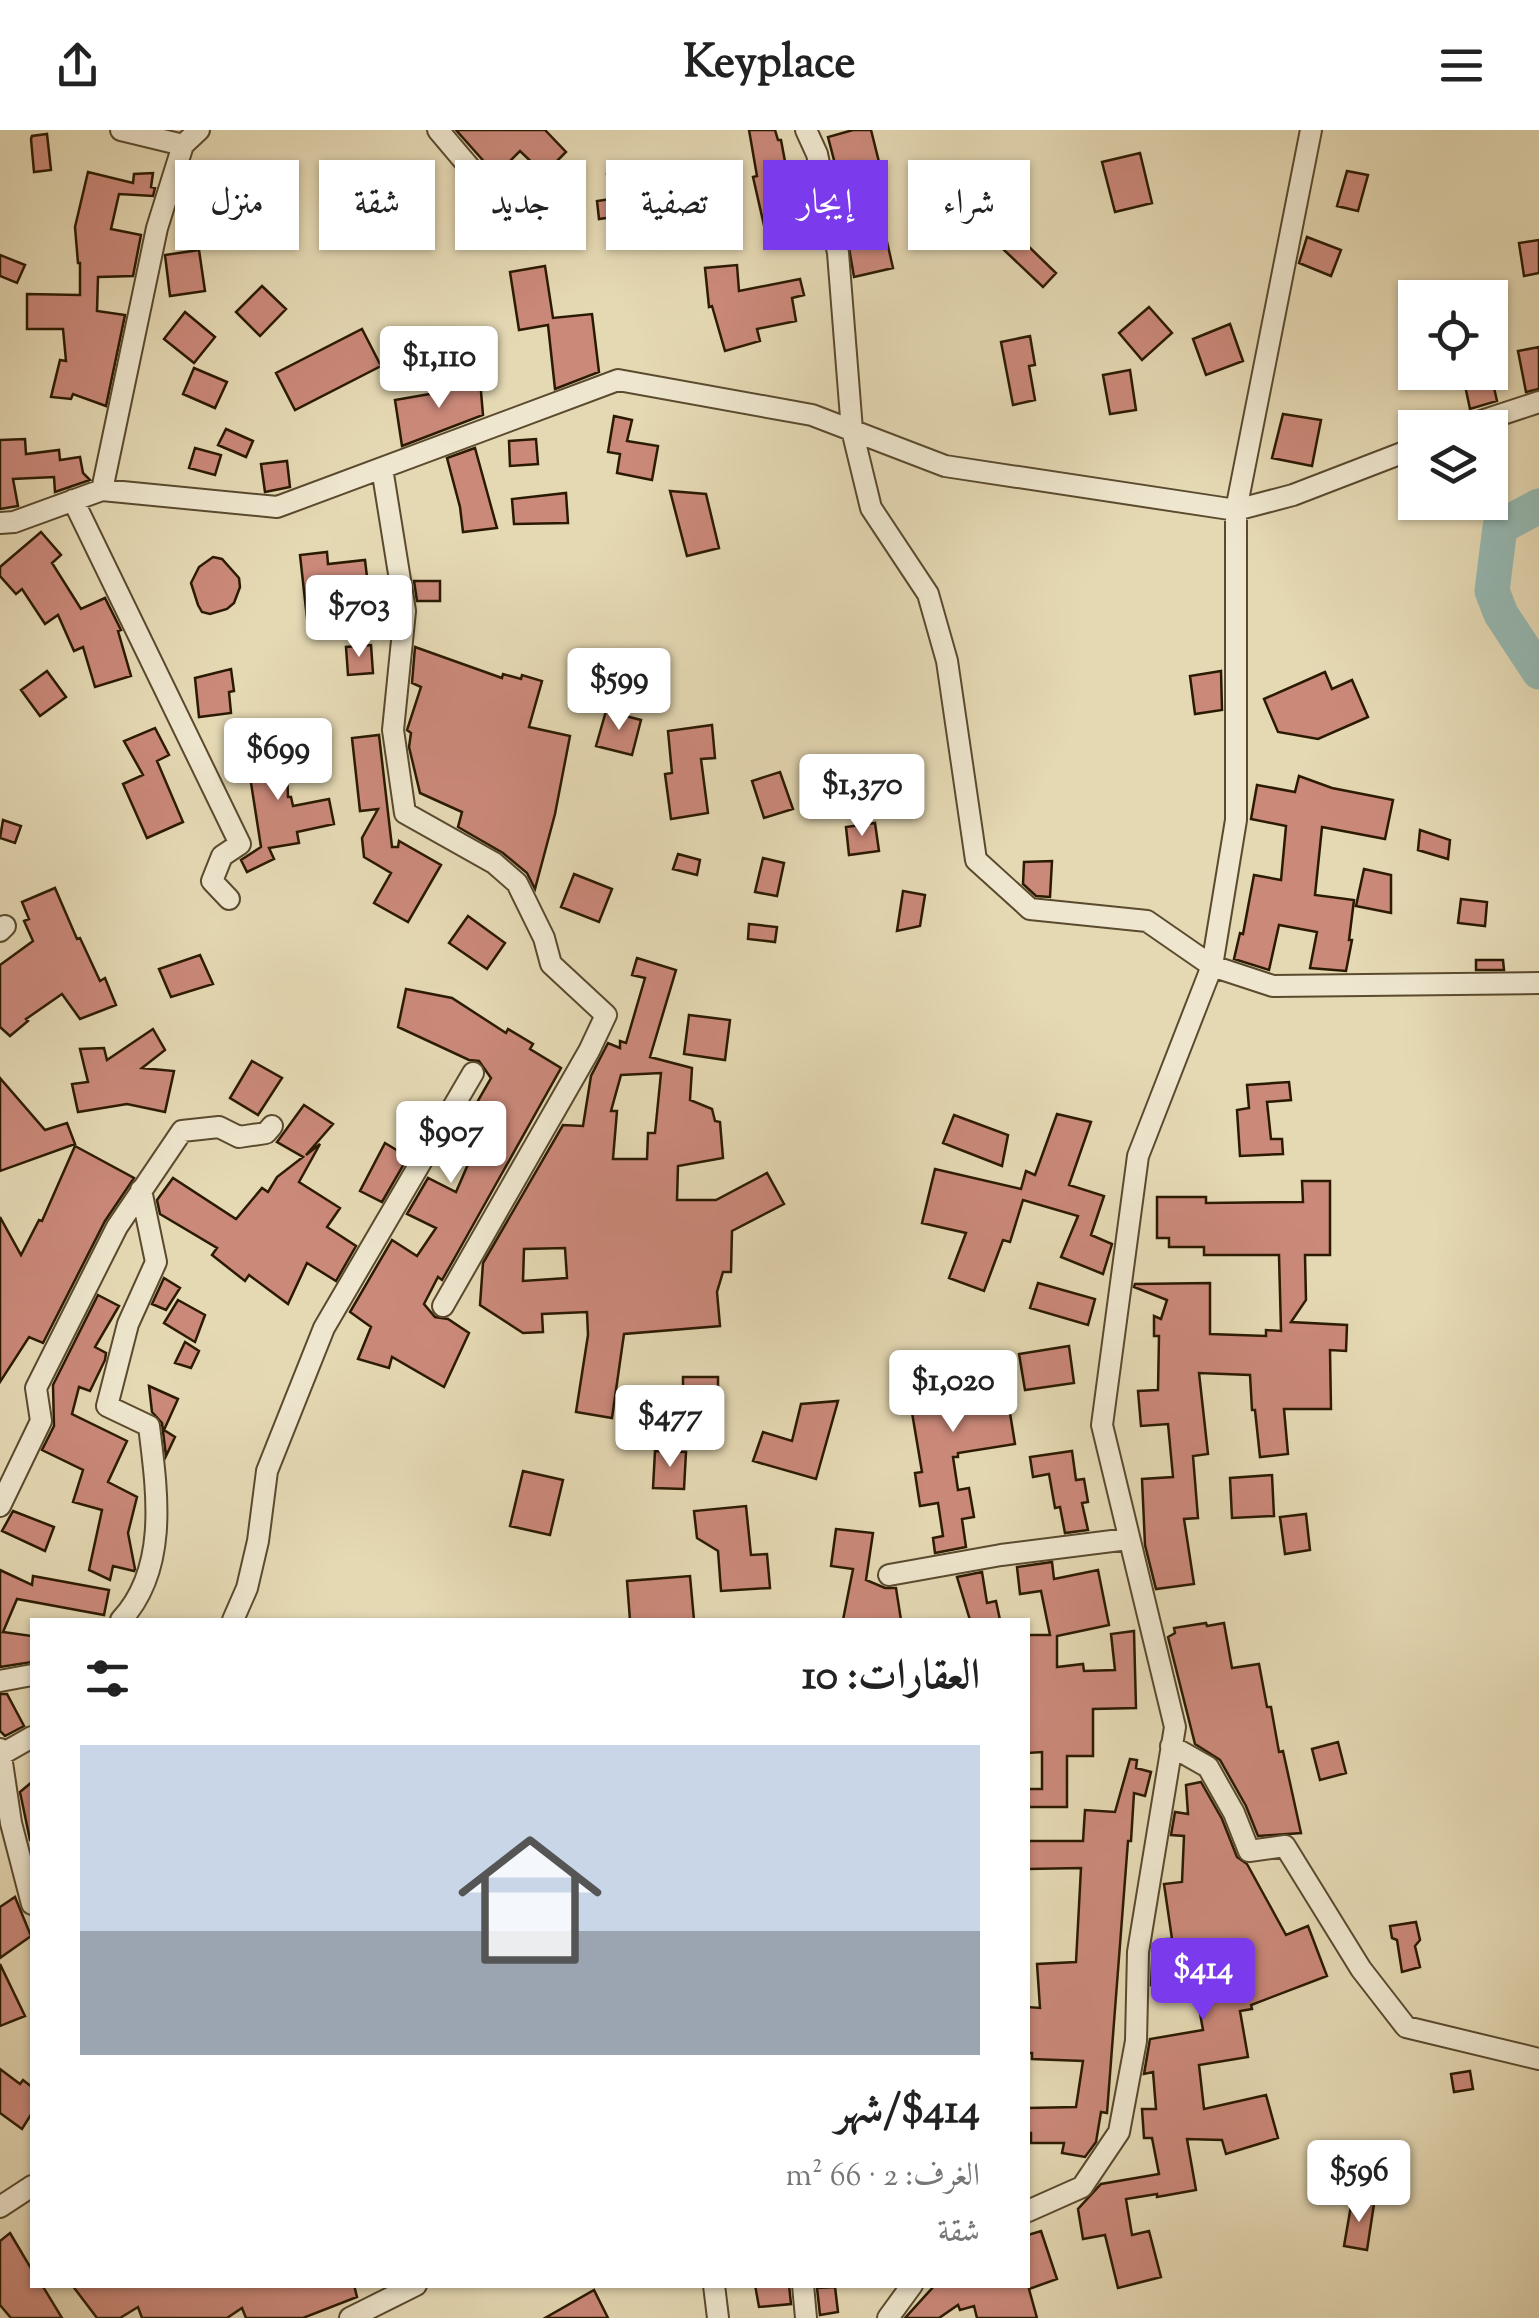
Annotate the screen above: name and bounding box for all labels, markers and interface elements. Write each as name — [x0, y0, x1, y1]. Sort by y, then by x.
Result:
text: Keyplace — [683, 33, 856, 98]
icon: share — [50, 38, 105, 93]
icon: menu — [1434, 38, 1489, 93]
chip: منزل — [175, 160, 299, 250]
chip: شقة — [319, 160, 435, 250]
chip: جديد — [455, 160, 586, 250]
chip: تصفية — [606, 160, 743, 250]
chip: إيجار — [763, 160, 888, 250]
chip: شراء — [908, 160, 1030, 250]
map controls — [1398, 280, 1508, 520]
button: locate — [1398, 280, 1508, 390]
pin: $1,110 — [358, 326, 520, 411]
text: $1,110 — [402, 335, 476, 381]
button: layers — [1398, 410, 1508, 520]
pin: $703 — [300, 575, 418, 660]
text: $703 — [328, 584, 390, 630]
pin: $599 — [560, 648, 678, 733]
text: $599 — [589, 657, 649, 703]
pin: $699 — [219, 718, 337, 803]
text: $699 — [246, 727, 310, 773]
pin: $1,370 — [781, 754, 943, 839]
text: $1,370 — [821, 763, 903, 809]
pin: $907 — [392, 1101, 510, 1186]
text: $907 — [418, 1110, 484, 1156]
pin: $1,020 — [872, 1350, 1034, 1435]
text: $1,020 — [911, 1359, 995, 1405]
pin: $477 — [611, 1385, 729, 1470]
text: $477 — [637, 1394, 703, 1440]
text: العقارات: 10 — [802, 1648, 980, 1708]
icon: filters — [80, 1651, 135, 1706]
icon: home — [440, 1810, 620, 1990]
pin: $414 — [1144, 1938, 1262, 2023]
text: $414 — [1173, 1947, 1233, 1993]
text: $414/شهر — [835, 2082, 980, 2142]
pin: $596 — [1300, 2140, 1418, 2225]
text: $596 — [1329, 2149, 1389, 2195]
text: الغرف: 2 · 66 m² — [786, 2154, 980, 2200]
text: شقة — [938, 2210, 980, 2256]

